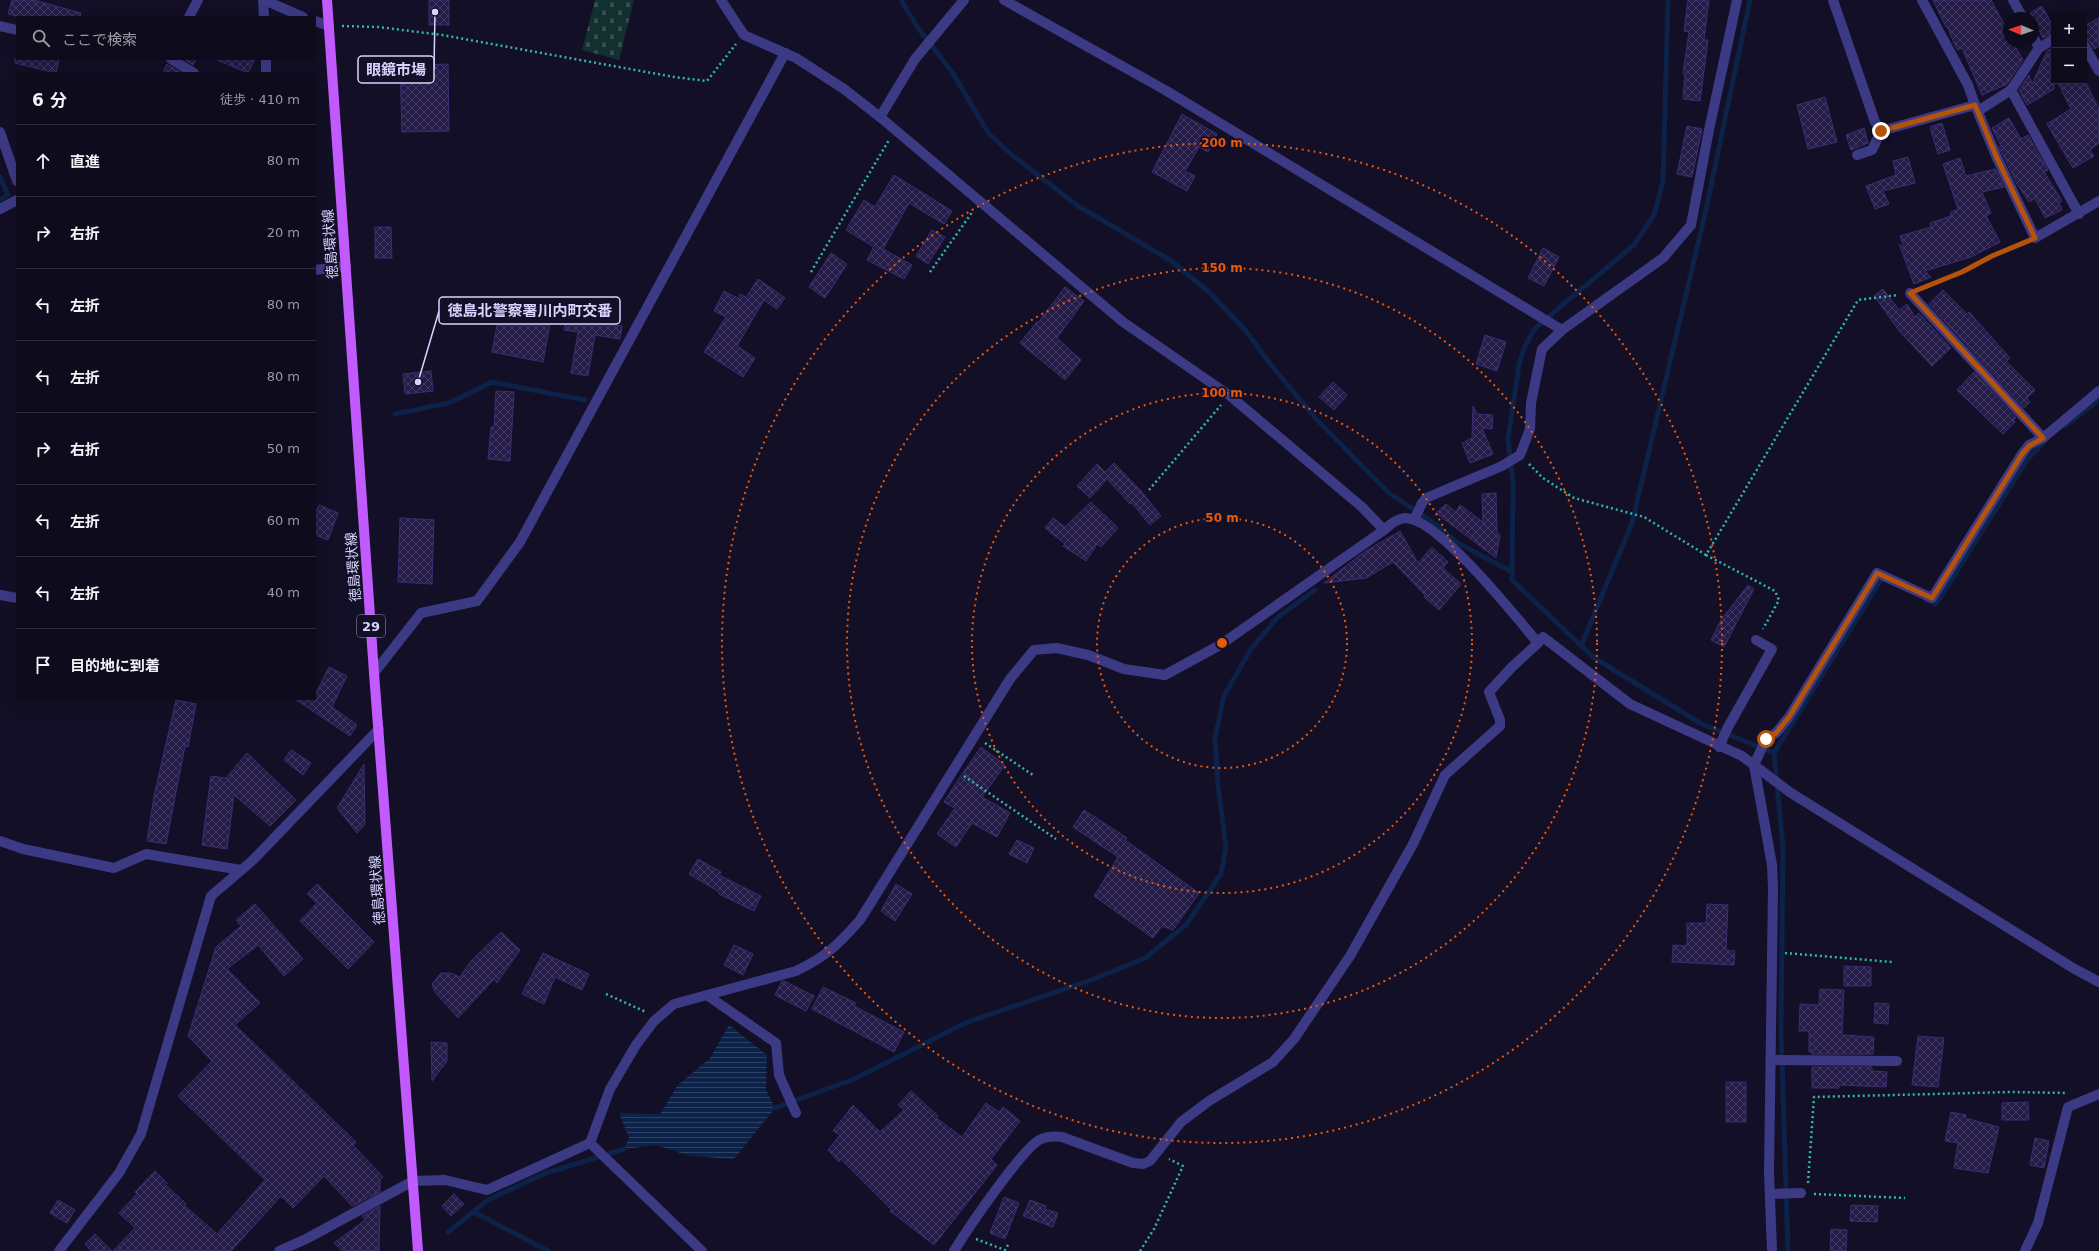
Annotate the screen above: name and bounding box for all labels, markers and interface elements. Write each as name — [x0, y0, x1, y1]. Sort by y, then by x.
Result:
north arrow — [2003, 12, 2039, 48]
map controls — [2051, 12, 2087, 84]
button: + — [2051, 12, 2087, 48]
search box — [16, 16, 316, 60]
icon: search — [30, 27, 52, 49]
text: ここで検索 — [62, 31, 137, 49]
button: − — [2051, 48, 2087, 84]
callout: 眼鏡市場 — [358, 56, 434, 83]
text: 眼鏡市場 — [366, 61, 426, 79]
text: 6 分 — [32, 90, 67, 110]
text: 徒歩 · 410 m — [220, 92, 300, 107]
route end — [1872, 122, 1890, 140]
text: 200 m — [1201, 136, 1243, 150]
icon: ahead — [32, 150, 54, 172]
text: 直進 — [70, 153, 100, 171]
text: 80 m — [267, 153, 300, 168]
street label: 徳島環状線 — [320, 209, 340, 279]
icon: right — [32, 222, 54, 244]
text: 右折 — [70, 225, 100, 243]
text: 20 m — [267, 225, 300, 240]
text: 150 m — [1201, 261, 1243, 275]
icon: left — [32, 294, 54, 316]
text: 左折 — [70, 297, 100, 315]
text: 80 m — [267, 297, 300, 312]
callout: 徳島北警察署川内町交番 — [439, 297, 620, 324]
text: 徳島北警察署川内町交番 — [447, 302, 613, 320]
icon: left — [32, 366, 54, 388]
text: 左折 — [70, 369, 100, 387]
text: 80 m — [267, 369, 300, 384]
text: 100 m — [1201, 386, 1243, 400]
icon: right — [32, 438, 54, 460]
text: 右折 — [70, 441, 100, 459]
text: 50 m — [267, 441, 300, 456]
icon: left — [32, 510, 54, 532]
text: 50 m — [1205, 511, 1239, 525]
text: 左折 — [70, 513, 100, 531]
text: 60 m — [267, 513, 300, 528]
street label: 徳島環状線 — [343, 532, 363, 602]
icon: left — [32, 582, 54, 604]
text: 左折 — [70, 585, 100, 603]
text: 40 m — [267, 585, 300, 600]
road number: 29 — [357, 615, 385, 637]
centre of rings — [1215, 636, 1229, 650]
icon: arrive — [32, 654, 54, 676]
text: 目的地に到着 — [70, 657, 160, 675]
route start — [1757, 730, 1775, 748]
street label: 徳島環状線 — [367, 855, 387, 925]

